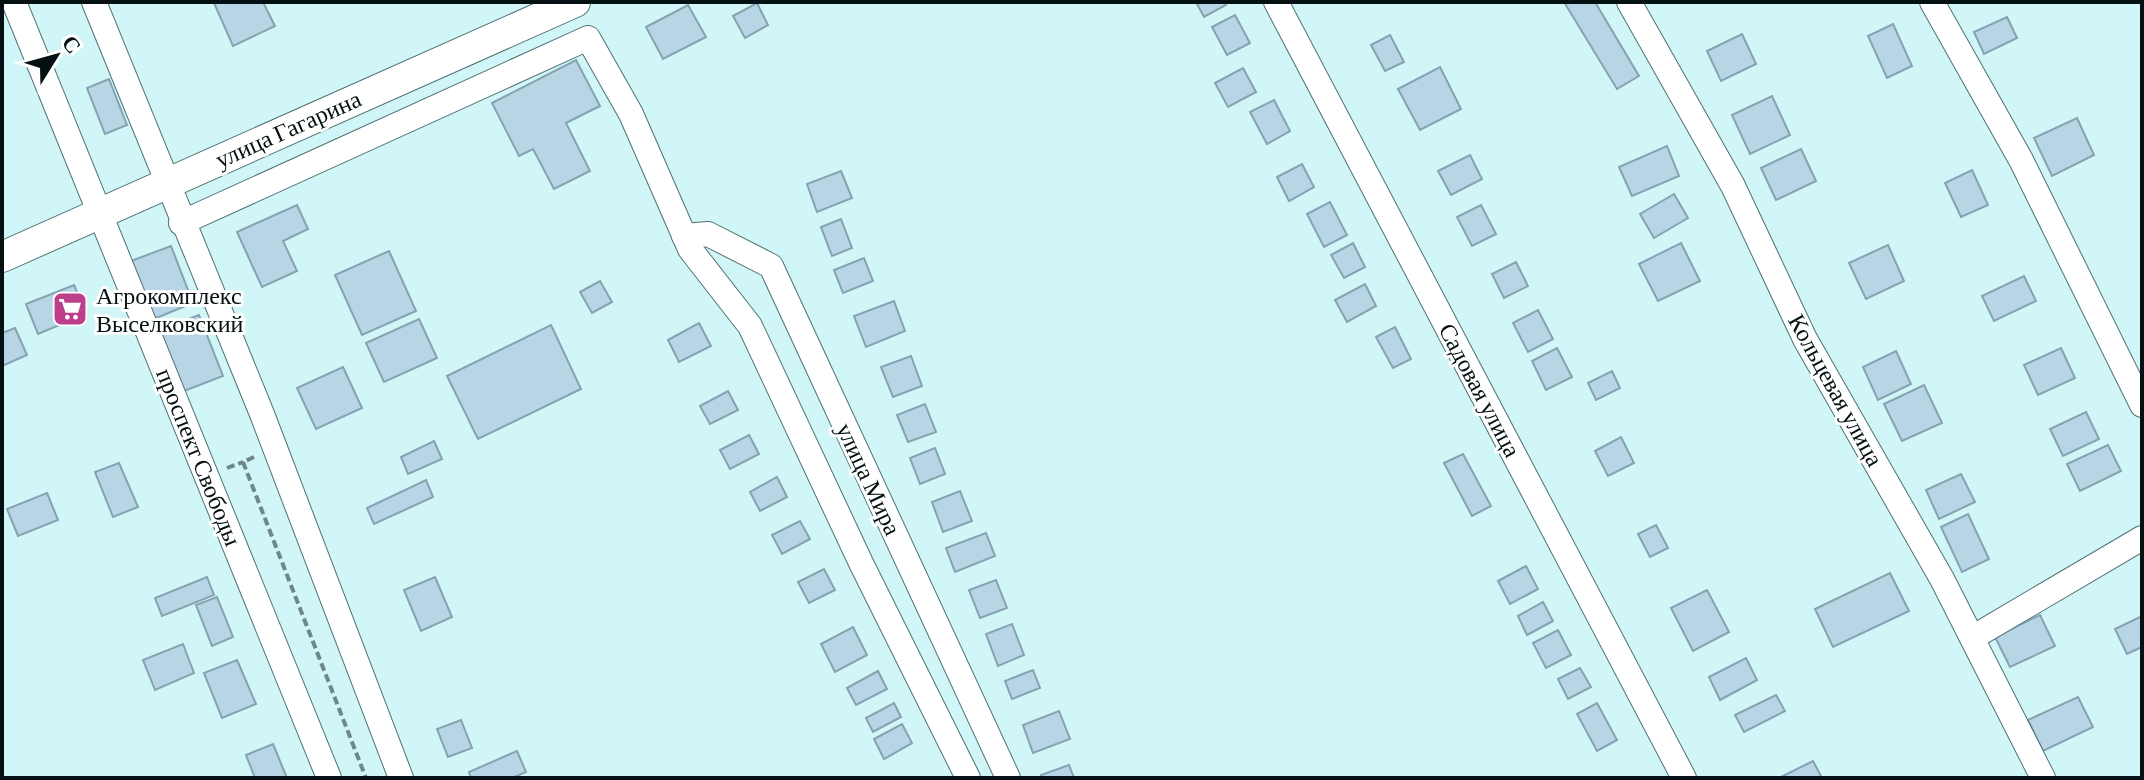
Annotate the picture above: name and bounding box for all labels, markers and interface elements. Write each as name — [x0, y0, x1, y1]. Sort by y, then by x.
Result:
north arrow — [16, 16, 96, 96]
text: С — [57, 30, 86, 58]
street label: улица Гагарина — [211, 85, 365, 173]
place label: Агрокомплекс Выселковский — [96, 282, 243, 337]
supermarket icon: Агрокомплекс Выселковский — [51, 290, 89, 328]
street label: Кольцевая улица — [1783, 309, 1889, 471]
street label: Садовая улица — [1433, 319, 1527, 462]
street label: проспект Свободы — [151, 364, 247, 550]
street label: улица Мира — [831, 419, 907, 540]

